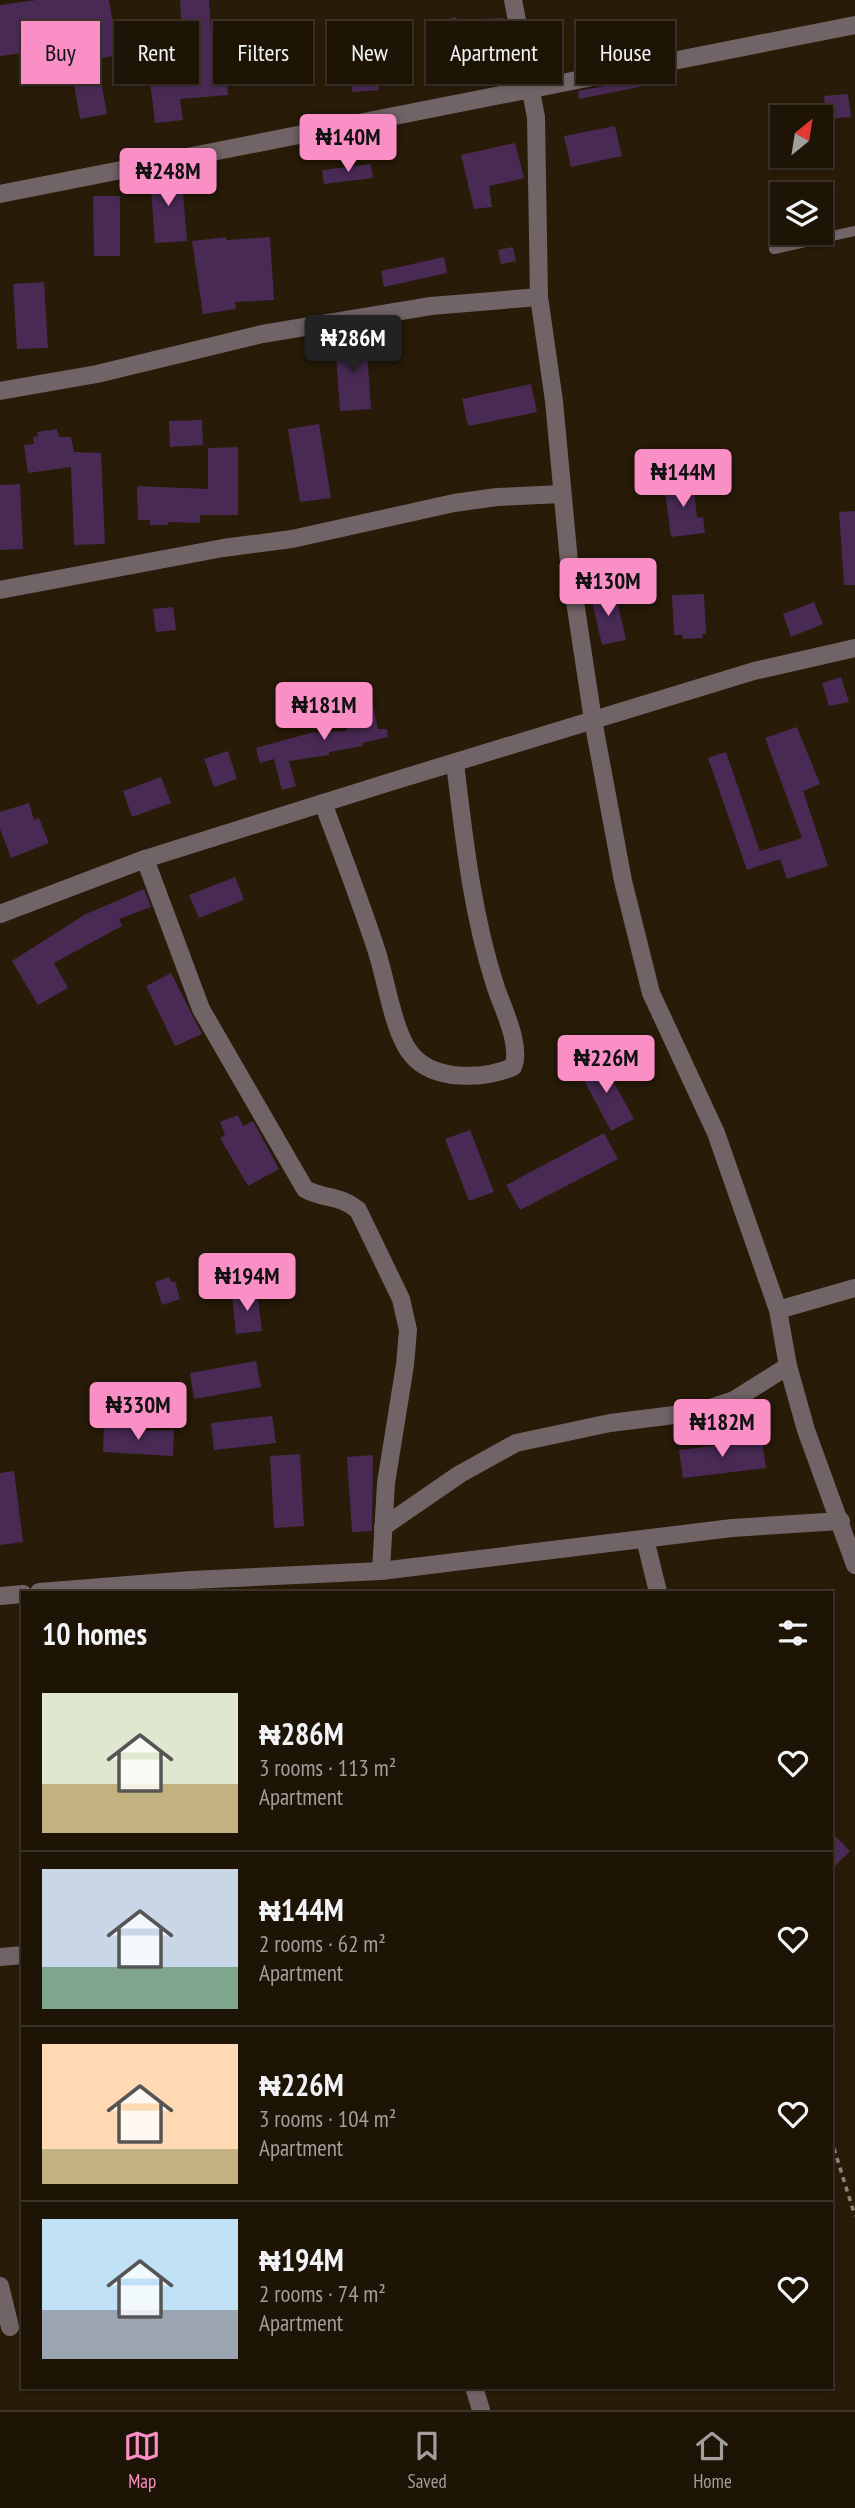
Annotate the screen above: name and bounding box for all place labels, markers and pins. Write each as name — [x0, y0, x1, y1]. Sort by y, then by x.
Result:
pin: ₦140M — [299, 114, 397, 174]
pin: ₦248M — [119, 148, 217, 208]
pin: ₦286M — [304, 316, 402, 375]
pin: ₦144M — [634, 449, 732, 509]
pin: ₦130M — [559, 558, 657, 618]
pin: ₦181M — [275, 682, 373, 742]
pin: ₦226M — [557, 1036, 655, 1095]
pin: ₦194M — [198, 1254, 296, 1313]
pin: ₦330M — [89, 1382, 187, 1442]
pin: ₦182M — [673, 1400, 771, 1459]

